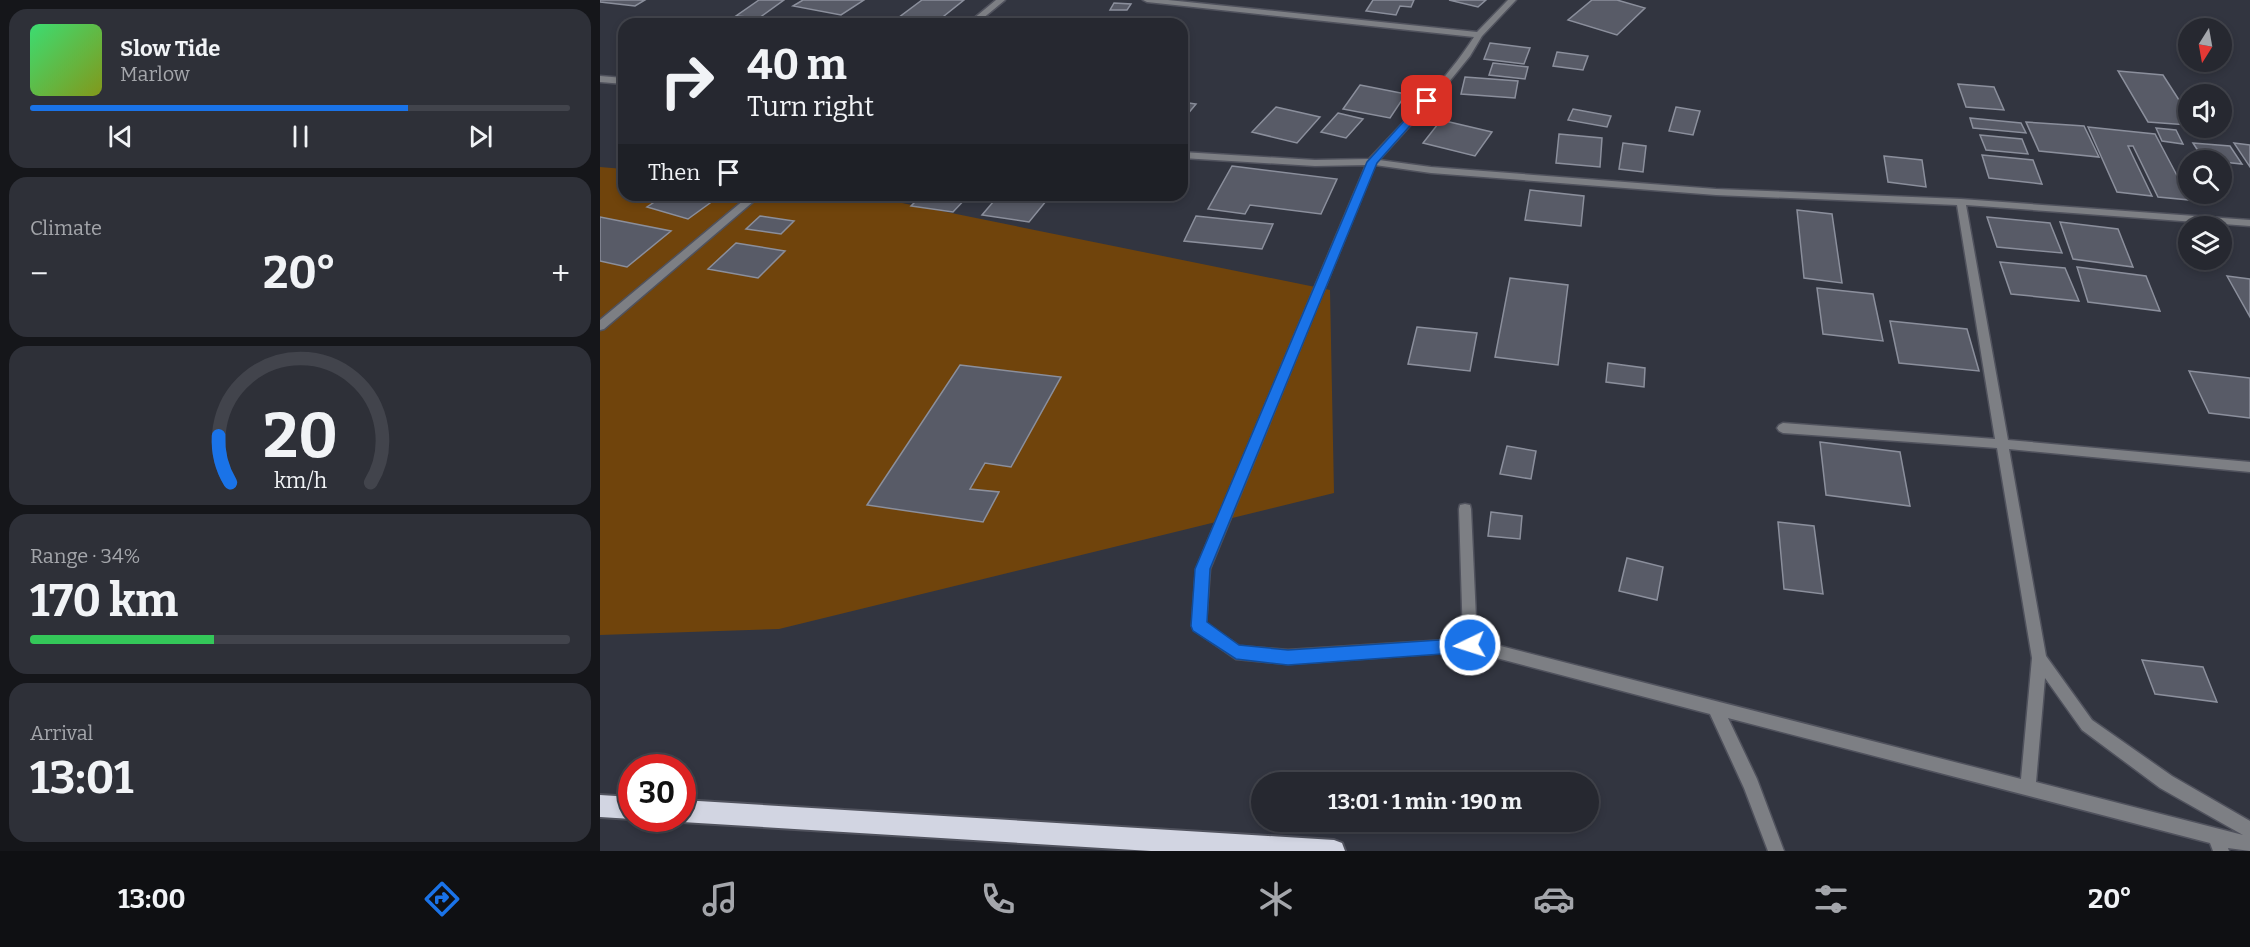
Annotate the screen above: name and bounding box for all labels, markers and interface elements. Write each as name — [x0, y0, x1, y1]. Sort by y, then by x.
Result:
north arrow — [2178, 18, 2232, 72]
map controls — [2178, 18, 2232, 270]
text: Slow Tide — [120, 35, 220, 62]
text: 40 m — [747, 40, 847, 90]
icon: right — [648, 42, 726, 120]
text: Marlow — [120, 62, 190, 86]
pin — [1401, 75, 1452, 126]
icon: arrive — [1410, 84, 1443, 117]
button: sound — [2178, 84, 2232, 138]
text: Turn right — [747, 91, 874, 123]
icon: previous — [104, 120, 137, 153]
icon: pause — [284, 120, 317, 153]
icon: next — [464, 120, 497, 153]
button: search — [2178, 150, 2232, 204]
icon: arrive — [712, 156, 745, 189]
text: Then — [648, 159, 700, 186]
text: Climate — [30, 216, 102, 240]
button: layers — [2178, 216, 2232, 270]
text: 20° — [263, 246, 336, 300]
text: − — [30, 254, 48, 294]
text: + — [551, 254, 570, 294]
text: 20 — [263, 399, 337, 474]
text: km/h — [273, 468, 327, 494]
text: Range · 34% — [30, 544, 141, 568]
text: 170 km — [30, 574, 178, 628]
position arrow — [1438, 613, 1502, 677]
text: Arrival — [30, 721, 93, 745]
text: 13:01 — [30, 751, 134, 805]
speed limit sign: 30 — [618, 754, 696, 832]
text: 13:01 · 1 min · 190 m — [1328, 788, 1522, 815]
icon: directions — [421, 878, 463, 920]
icon: music — [699, 878, 741, 920]
icon: phone — [977, 878, 1019, 920]
icon: climate — [1255, 878, 1297, 920]
icon: car — [1533, 878, 1575, 920]
icon: filters — [1810, 878, 1852, 920]
text: 13:00 — [118, 883, 186, 915]
text: 20° — [2088, 883, 2132, 915]

